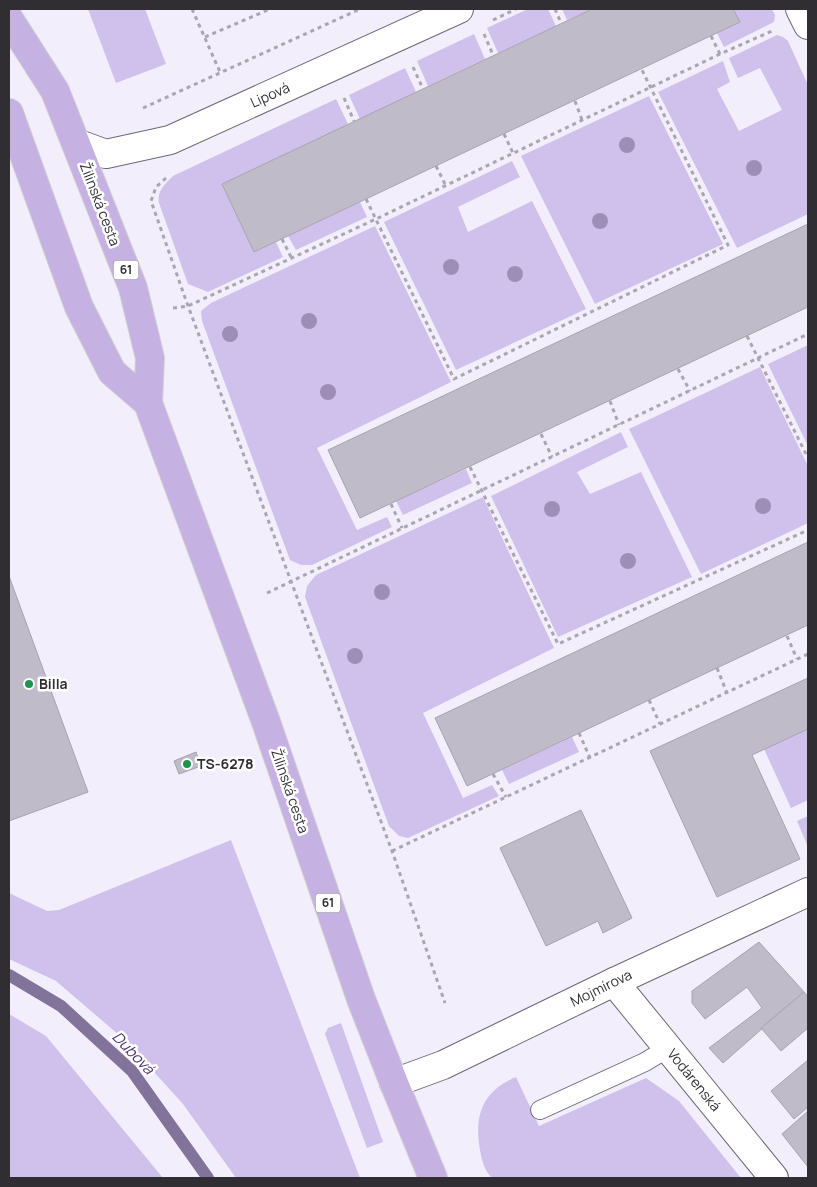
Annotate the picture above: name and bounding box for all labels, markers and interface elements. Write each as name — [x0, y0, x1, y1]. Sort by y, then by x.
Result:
street label: Lipová — [247, 77, 292, 112]
street label: Žilinská cesta — [76, 159, 125, 248]
road number: 61 — [114, 260, 138, 280]
place label: Billa — [39, 674, 68, 693]
marker: Billa — [23, 678, 35, 690]
street label: Žilinská cesta — [267, 746, 314, 836]
place label: TS-6278 — [197, 754, 254, 773]
marker: TS-6278 — [181, 758, 193, 770]
road number: 61 — [316, 894, 340, 912]
street label: Mojmírova — [567, 965, 635, 1011]
water label: Dubová — [108, 1027, 159, 1079]
street label: Vodárenská — [663, 1044, 725, 1115]

